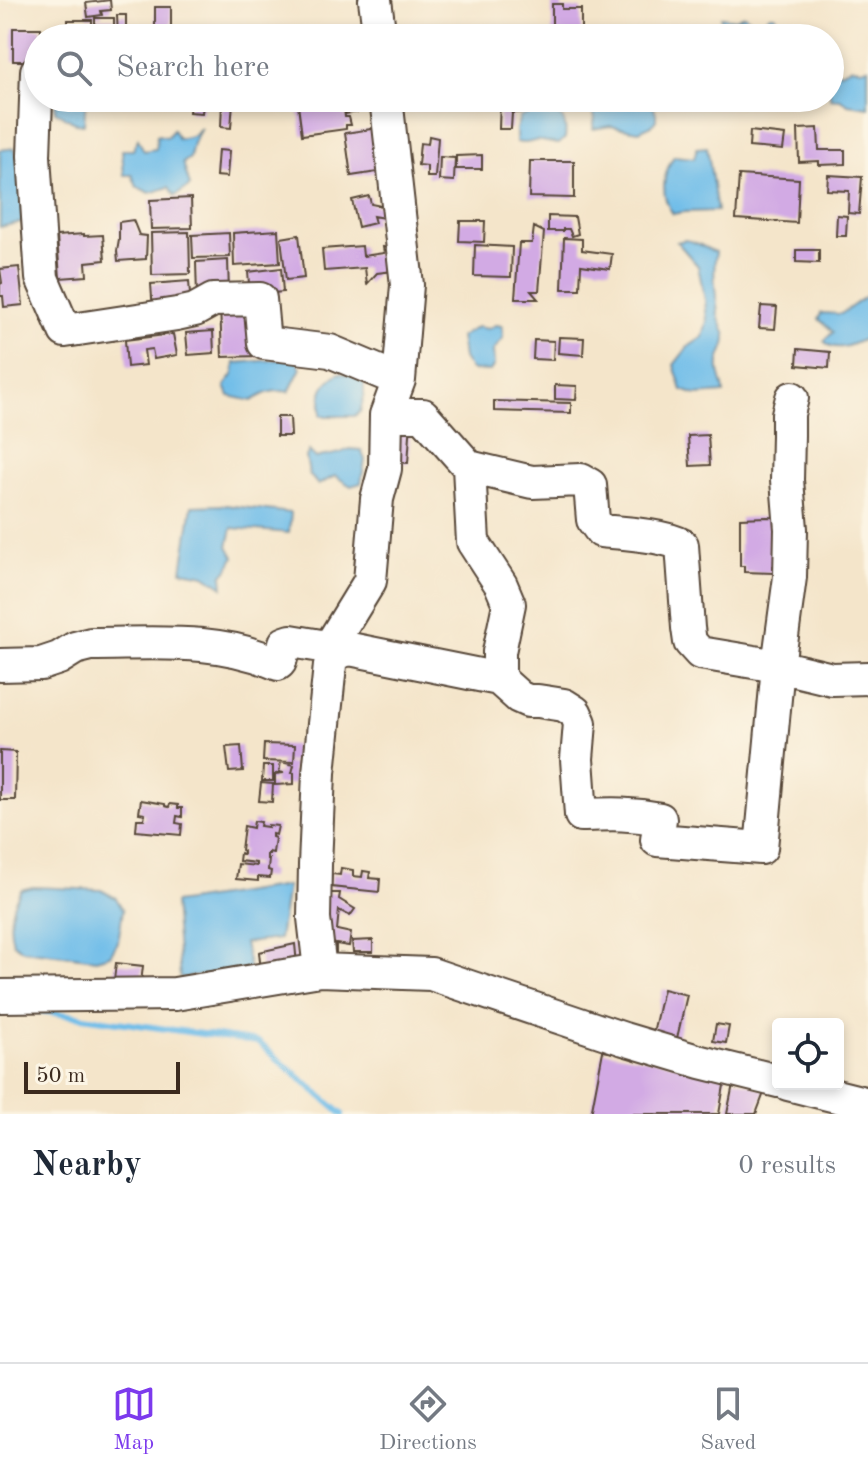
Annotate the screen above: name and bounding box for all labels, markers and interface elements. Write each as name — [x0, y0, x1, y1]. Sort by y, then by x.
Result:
search box — [24, 24, 844, 112]
icon: search — [52, 46, 96, 90]
text: Search here — [116, 53, 270, 83]
map controls — [772, 1018, 844, 1090]
button: locate — [772, 1018, 844, 1090]
scale bar — [24, 1058, 180, 1094]
text: 50 m — [36, 1065, 85, 1087]
text: Nearby — [32, 1149, 142, 1183]
text: 0 results — [738, 1153, 836, 1179]
tab: Map — [112, 1382, 156, 1457]
tab: Directions — [379, 1382, 477, 1457]
tab: Saved — [700, 1382, 756, 1457]

